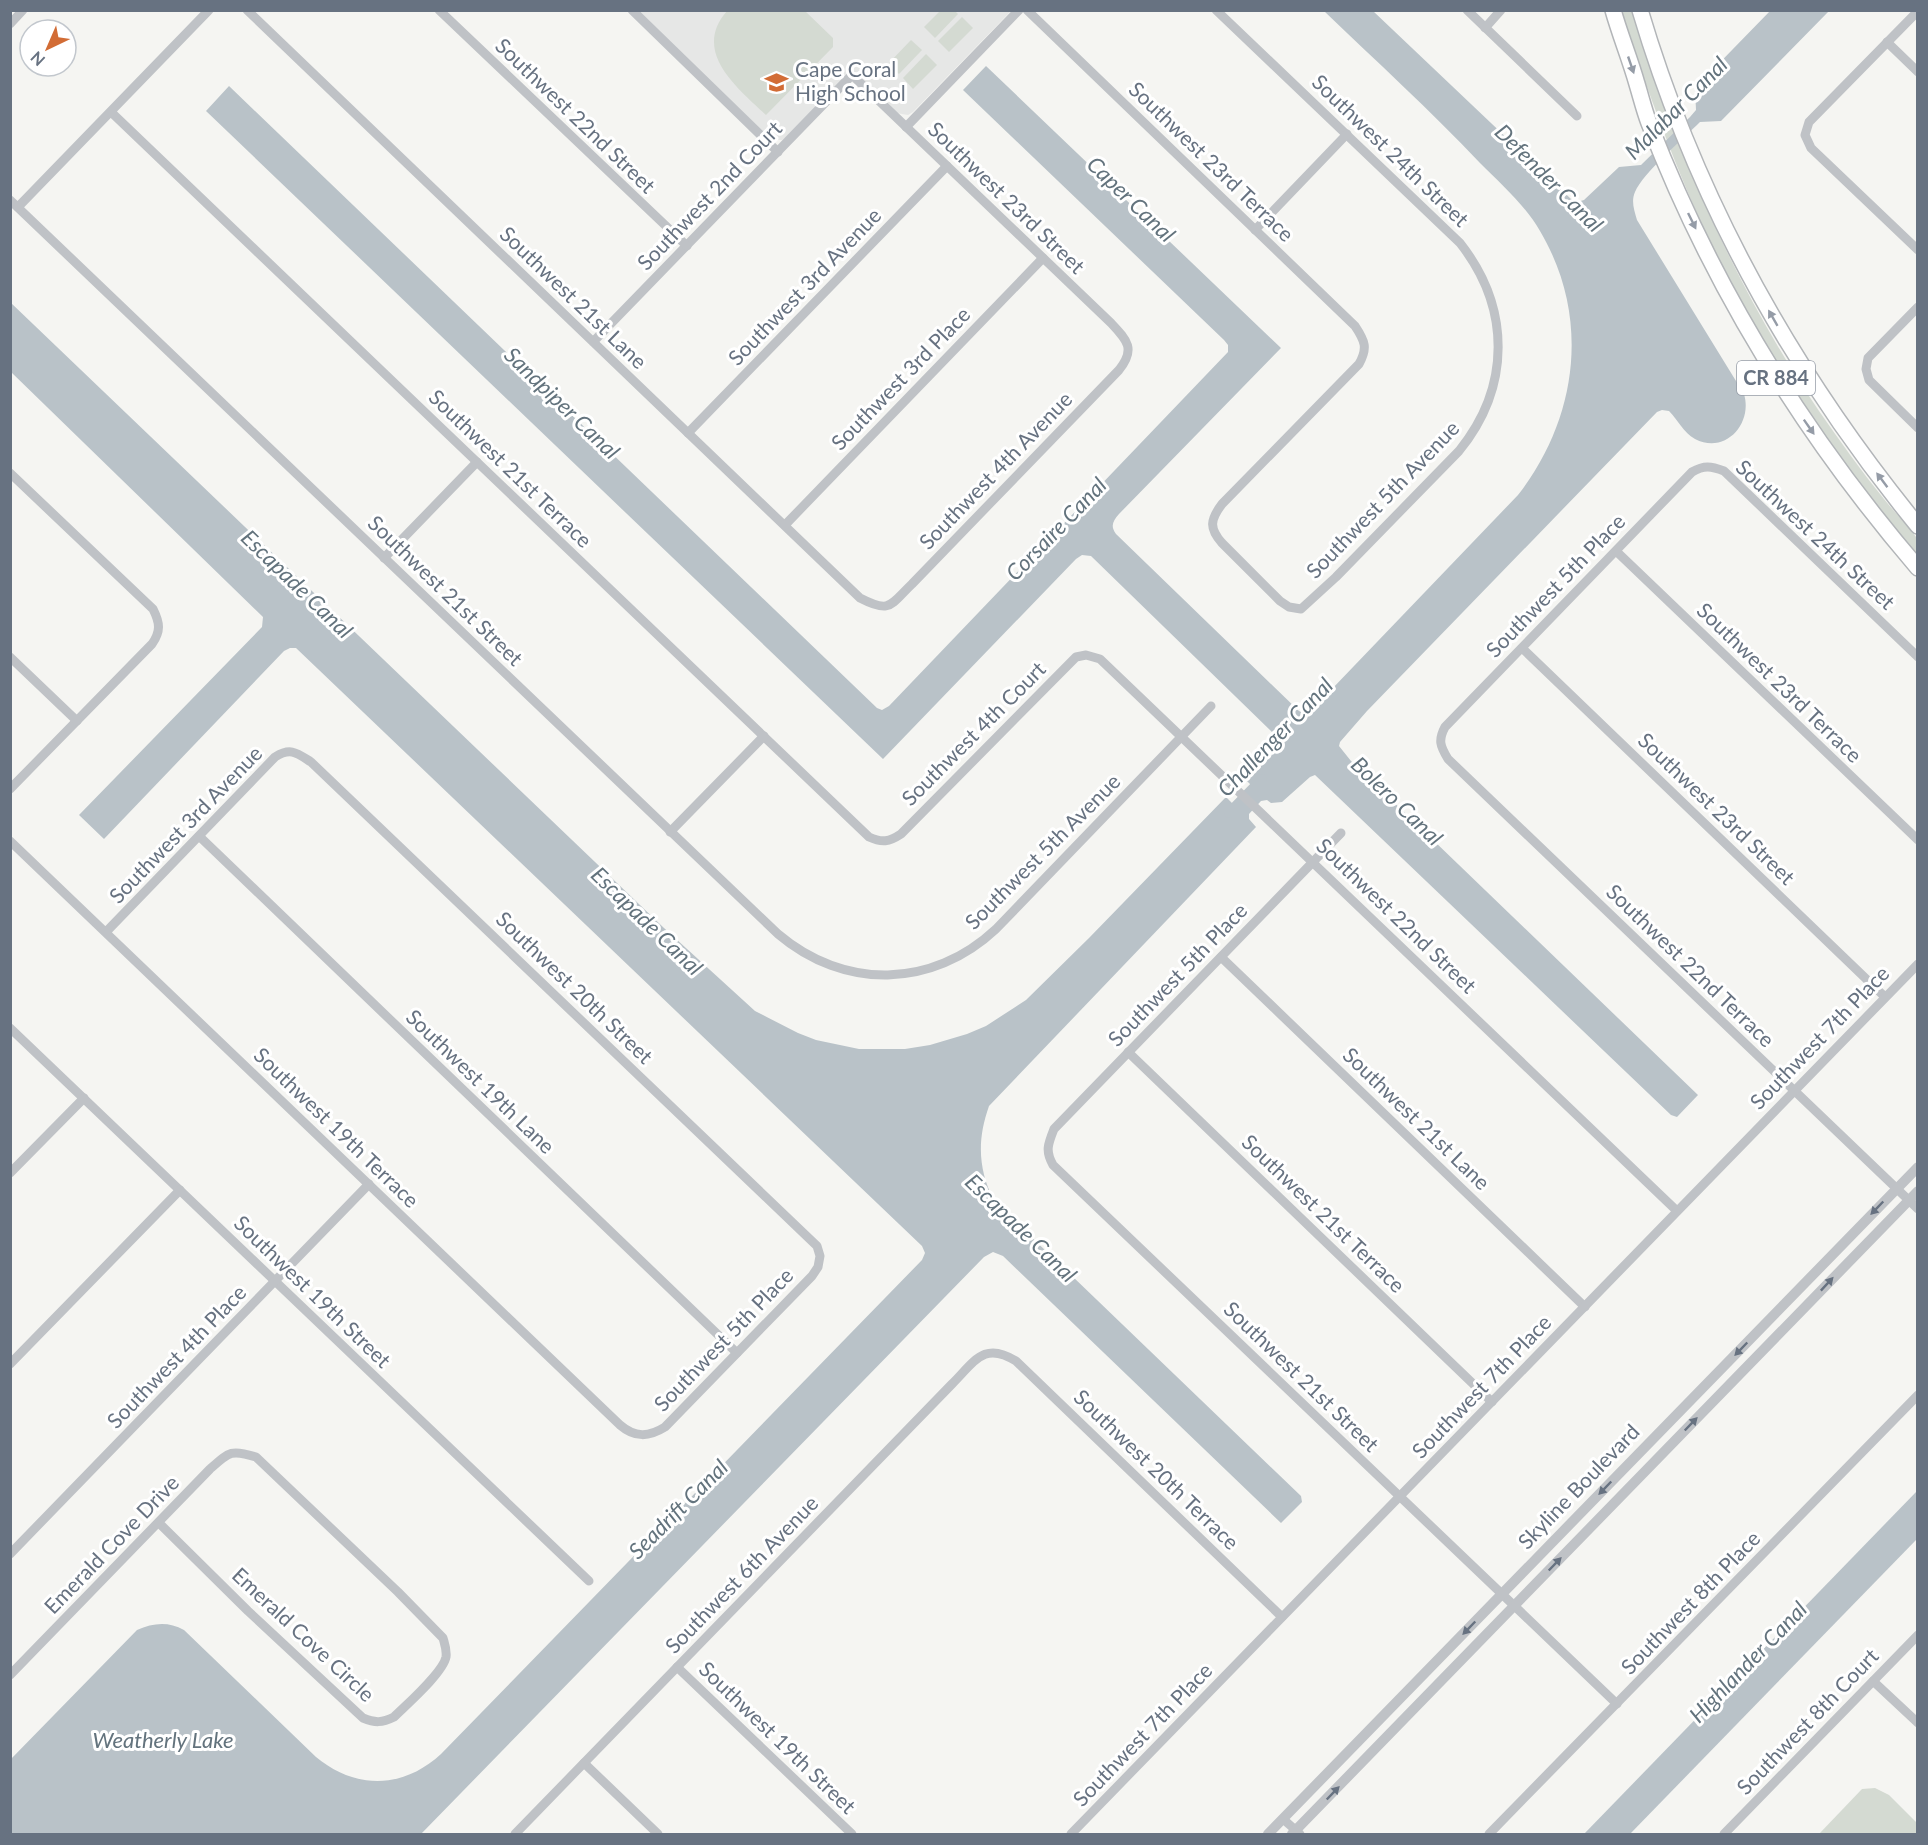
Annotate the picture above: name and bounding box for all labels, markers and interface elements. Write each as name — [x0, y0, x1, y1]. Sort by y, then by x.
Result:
north arrow — [18, 18, 78, 78]
street label: Southwest 22nd Street — [491, 32, 661, 198]
text: N — [26, 48, 48, 70]
water label: Malabar Canal — [1619, 51, 1733, 165]
place label: Cape Coral High School — [795, 56, 906, 105]
one-way arrow — [1626, 56, 1636, 74]
school or university icon: Cape Coral High School — [764, 69, 790, 95]
street label: Southwest 24th Street — [1308, 69, 1475, 231]
street label: Southwest 23rd Terrace — [1125, 76, 1300, 246]
street label: Southwest 2nd Court — [631, 115, 787, 275]
street label: Southwest 23rd Street — [924, 116, 1091, 278]
water label: Defender Canal — [1490, 118, 1609, 237]
water label: Caper Canal — [1082, 150, 1181, 247]
street label: Southwest 3rd Avenue — [722, 202, 885, 370]
one-way arrow — [1688, 213, 1697, 230]
street label: Southwest 21st Lane — [496, 221, 652, 373]
street label: Southwest 3rd Place — [825, 301, 975, 455]
one-way arrow — [1767, 310, 1778, 326]
water label: Sandpiper Canal — [499, 341, 626, 464]
road number: CR 884 — [1737, 361, 1815, 395]
street label: Southwest 21st Terrace — [424, 384, 598, 552]
street label: Southwest 4th Avenue — [913, 386, 1077, 554]
street label: Southwest 5th Avenue — [1300, 415, 1464, 583]
one-way arrow — [1803, 419, 1814, 435]
street label: Southwest 24th Street — [1731, 454, 1901, 614]
water label: Corsaire Canal — [1000, 471, 1112, 586]
one-way arrow — [1876, 472, 1888, 487]
street label: Southwest 5th Place — [1480, 508, 1630, 662]
street label: Southwest 21st Street — [364, 510, 529, 671]
water label: Escapade Canal — [236, 524, 359, 644]
street label: Southwest 23rd Terrace — [1693, 597, 1868, 767]
street label: Southwest 4th Court — [896, 656, 1050, 810]
water label: Challenger Canal — [1211, 672, 1338, 802]
street label: Southwest 23rd Street — [1634, 727, 1801, 889]
street label: Southwest 3rd Avenue — [103, 740, 266, 908]
water label: Bolero Canal — [1346, 751, 1449, 851]
street label: Southwest 5th Avenue — [959, 768, 1125, 934]
street label: Southwest 22nd Street — [1312, 832, 1482, 998]
water label: Escapade Canal — [586, 861, 709, 981]
street label: Southwest 22nd Terrace — [1602, 878, 1780, 1052]
street label: Southwest 5th Place — [1102, 897, 1252, 1051]
street label: Southwest 20th Street — [492, 906, 659, 1068]
street label: Southwest 7th Place — [1744, 960, 1894, 1114]
street label: Southwest 19th Lane — [402, 1004, 560, 1158]
street label: Southwest 19th Terrace — [249, 1042, 425, 1212]
street label: Southwest 21st Lane — [1339, 1042, 1495, 1194]
street label: Southwest 21st Terrace — [1237, 1129, 1411, 1297]
water label: Escapade Canal — [960, 1168, 1083, 1288]
one-way arrow — [1870, 1201, 1884, 1215]
street label: Southwest 19th Street — [230, 1210, 397, 1372]
street label: Southwest 5th Place — [648, 1262, 798, 1416]
one-way arrow — [1820, 1277, 1834, 1292]
street label: Southwest 4th Place — [101, 1279, 251, 1433]
street label: Southwest 21st Street — [1220, 1296, 1385, 1457]
street label: Southwest 7th Place — [1406, 1309, 1556, 1463]
one-way arrow — [1734, 1341, 1748, 1356]
street label: Southwest 20th Terrace — [1069, 1384, 1245, 1554]
one-way arrow — [1684, 1417, 1698, 1432]
street label: Skyline Boulevard — [1512, 1418, 1644, 1554]
water label: Seadrift Canal — [622, 1453, 733, 1564]
street label: Emerald Cove Drive — [38, 1470, 183, 1618]
one-way arrow — [1599, 1481, 1613, 1495]
street label: Southwest 6th Avenue — [659, 1490, 823, 1658]
street label: Southwest 8th Place — [1615, 1525, 1765, 1679]
one-way arrow — [1548, 1557, 1562, 1572]
street label: Emerald Cove Circle — [228, 1562, 380, 1706]
water label: Highlander Canal — [1683, 1595, 1812, 1728]
one-way arrow — [1463, 1621, 1477, 1635]
street label: Southwest 8th Court — [1731, 1643, 1883, 1799]
street label: Southwest 19th Street — [695, 1656, 862, 1818]
street label: Southwest 7th Place — [1067, 1657, 1217, 1811]
water label: Weatherly Lake — [93, 1726, 233, 1753]
one-way arrow — [1326, 1785, 1340, 1800]

